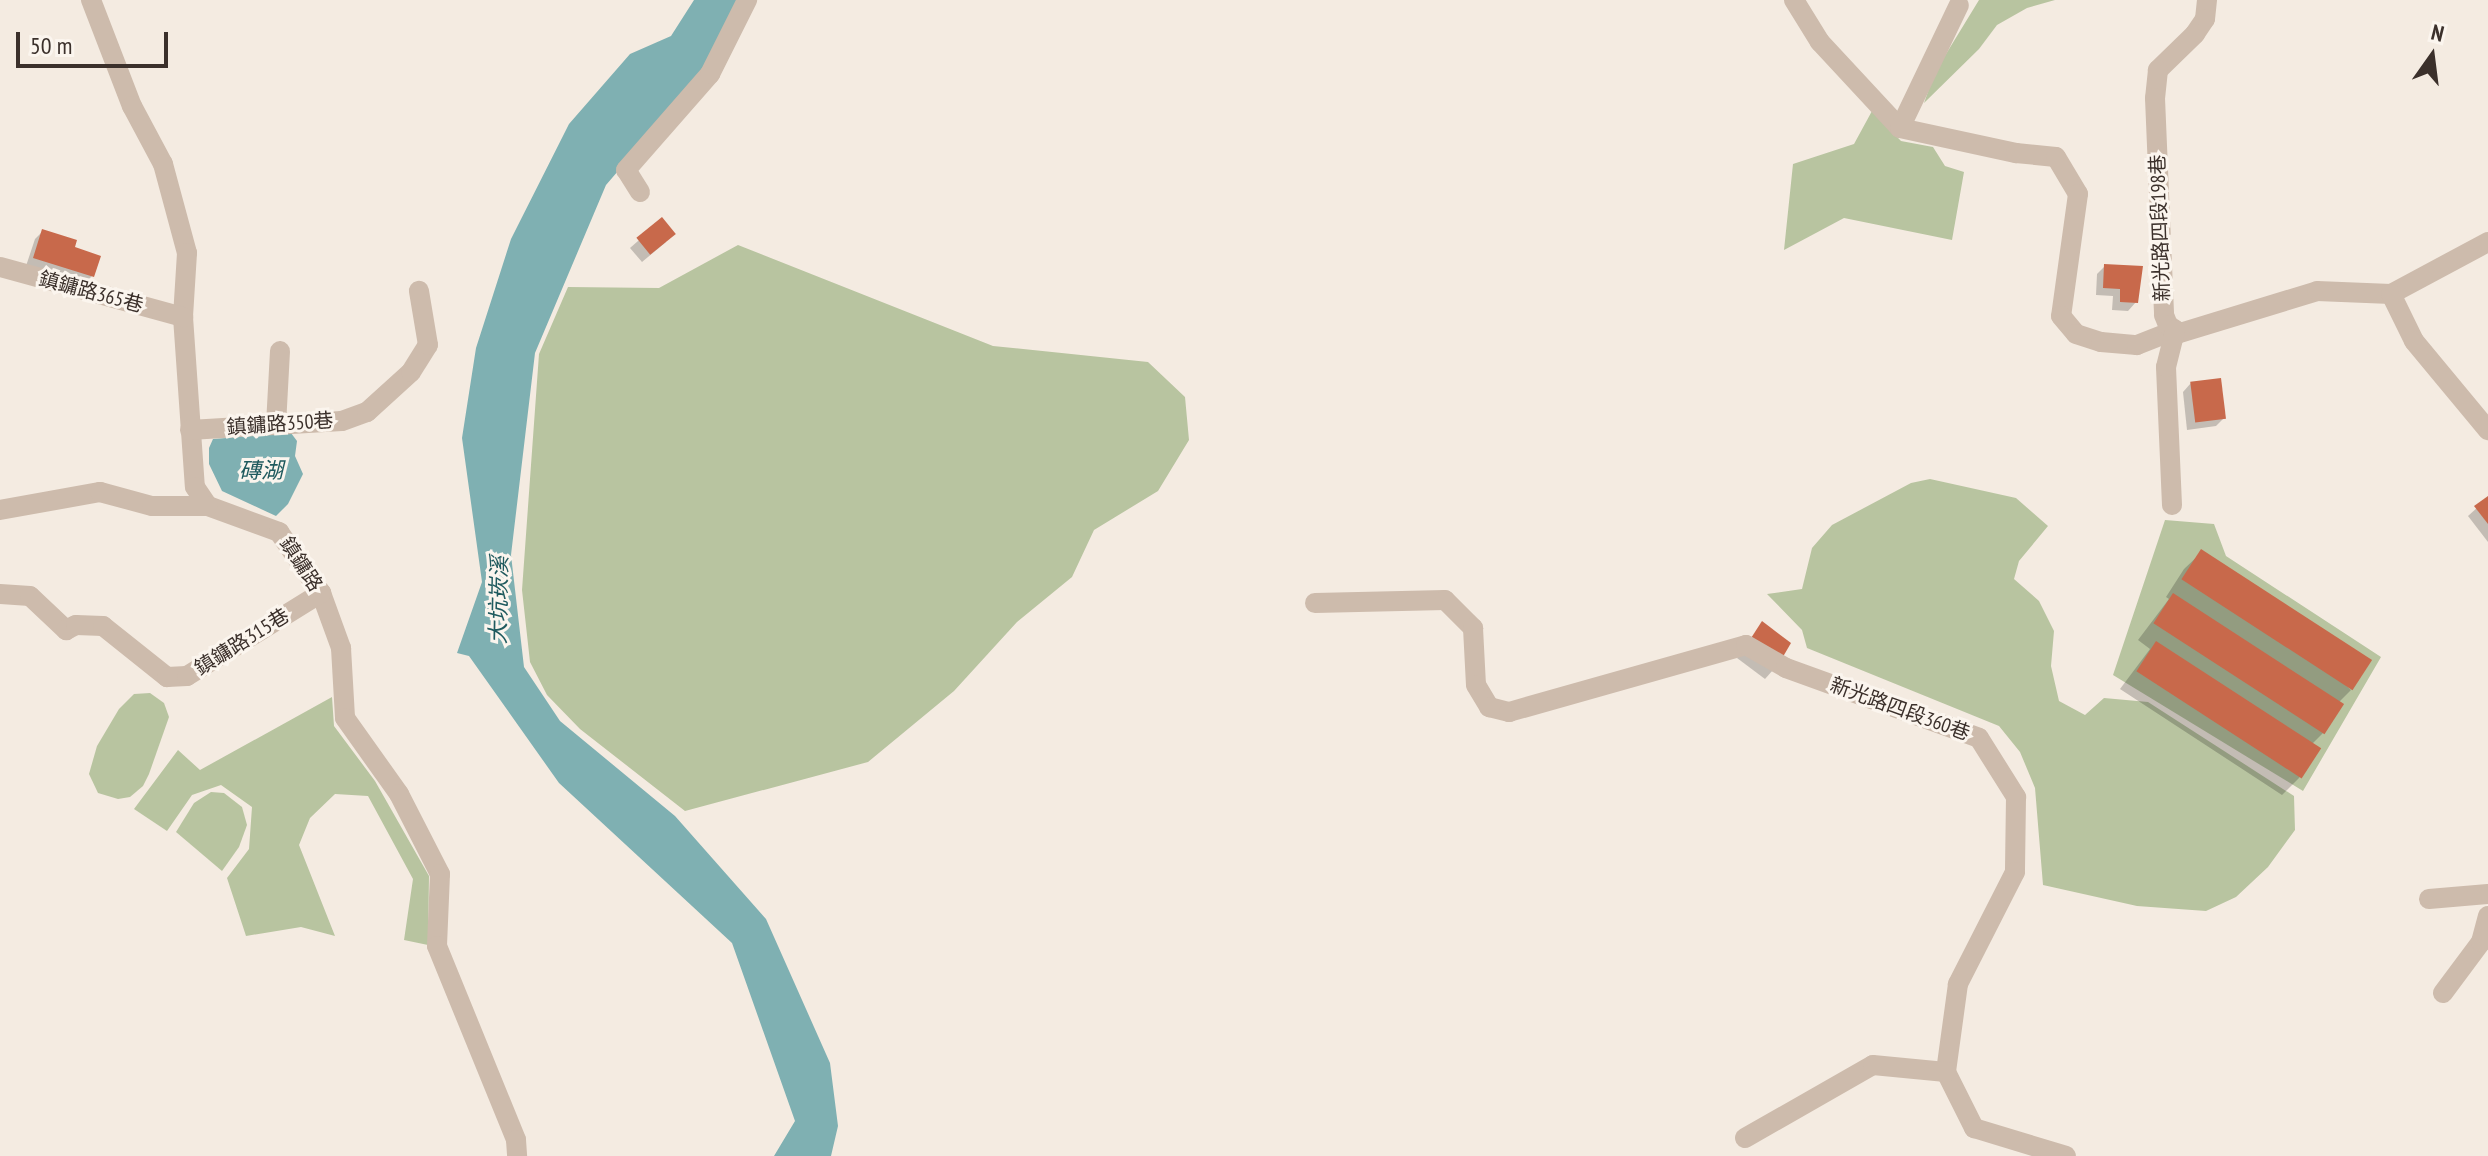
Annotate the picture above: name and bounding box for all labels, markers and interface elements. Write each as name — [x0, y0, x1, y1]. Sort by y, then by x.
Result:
scale bar — [20, 16, 172, 66]
north arrow — [2392, 16, 2472, 96]
text: N — [2429, 18, 2447, 48]
text: 50 m — [30, 30, 72, 61]
street label: 新光路四段198巷 — [2145, 154, 2175, 302]
street label: 鎮鏞路365巷 — [36, 267, 146, 317]
street label: 鎮鏞路350巷 — [226, 408, 334, 440]
water label: 磚湖 — [239, 458, 283, 484]
street label: 鎮鏞路 — [275, 532, 327, 596]
water label: 大坑崁溪 — [485, 556, 513, 644]
street label: 鎮鏞路315巷 — [190, 603, 294, 681]
street label: 新光路四段360巷 — [1827, 673, 1973, 745]

